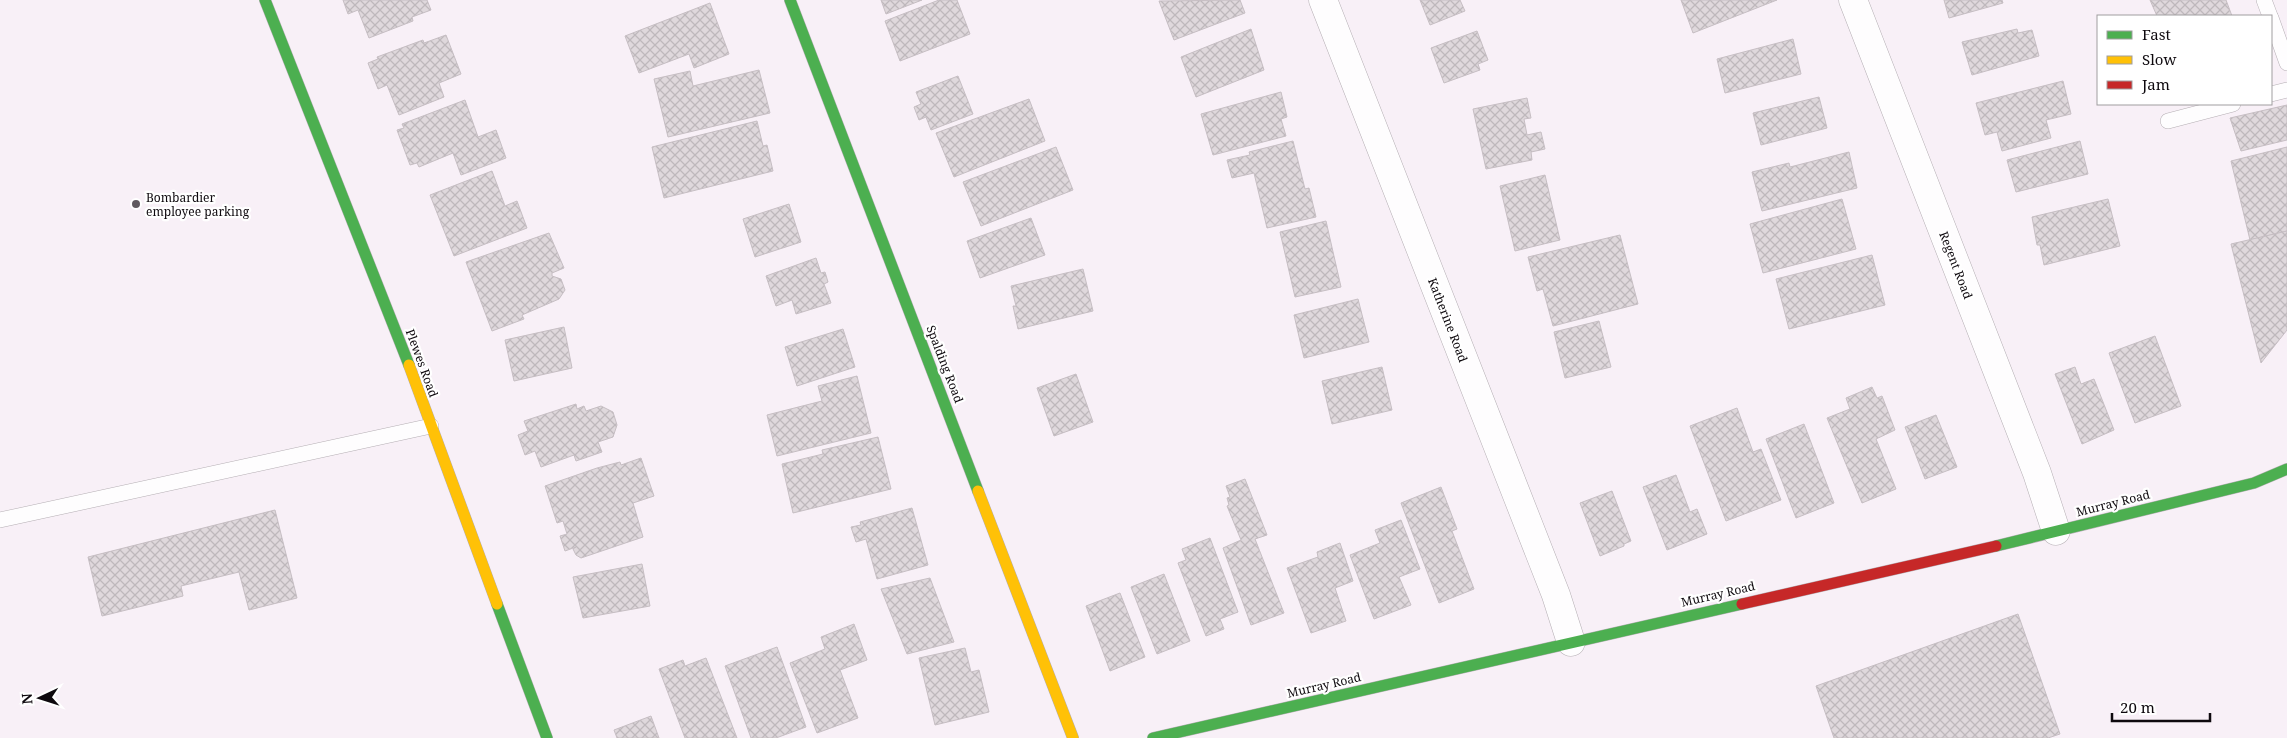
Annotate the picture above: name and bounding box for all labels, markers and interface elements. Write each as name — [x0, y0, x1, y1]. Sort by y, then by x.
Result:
legend — [2097, 15, 2272, 105]
text: Fast — [2142, 24, 2171, 44]
text: Slow — [2142, 49, 2176, 69]
text: Jam — [2141, 74, 2170, 94]
place label: Bombardier employee parking — [146, 189, 250, 220]
marker: Bombardier employee parking — [130, 198, 142, 210]
street label: Regent Road — [1935, 229, 1977, 302]
street label: Katherine Road — [1424, 275, 1472, 365]
street label: Spalding Road — [922, 323, 968, 406]
street label: Plewes Road — [402, 326, 442, 400]
street label: Murray Road — [2074, 485, 2152, 520]
street label: Murray Road — [1679, 577, 1757, 611]
street label: Murray Road — [1285, 668, 1363, 702]
north arrow — [15, 673, 65, 723]
scale bar — [2112, 690, 2210, 722]
text: N — [17, 693, 36, 705]
text: 20 m — [2120, 697, 2155, 717]

